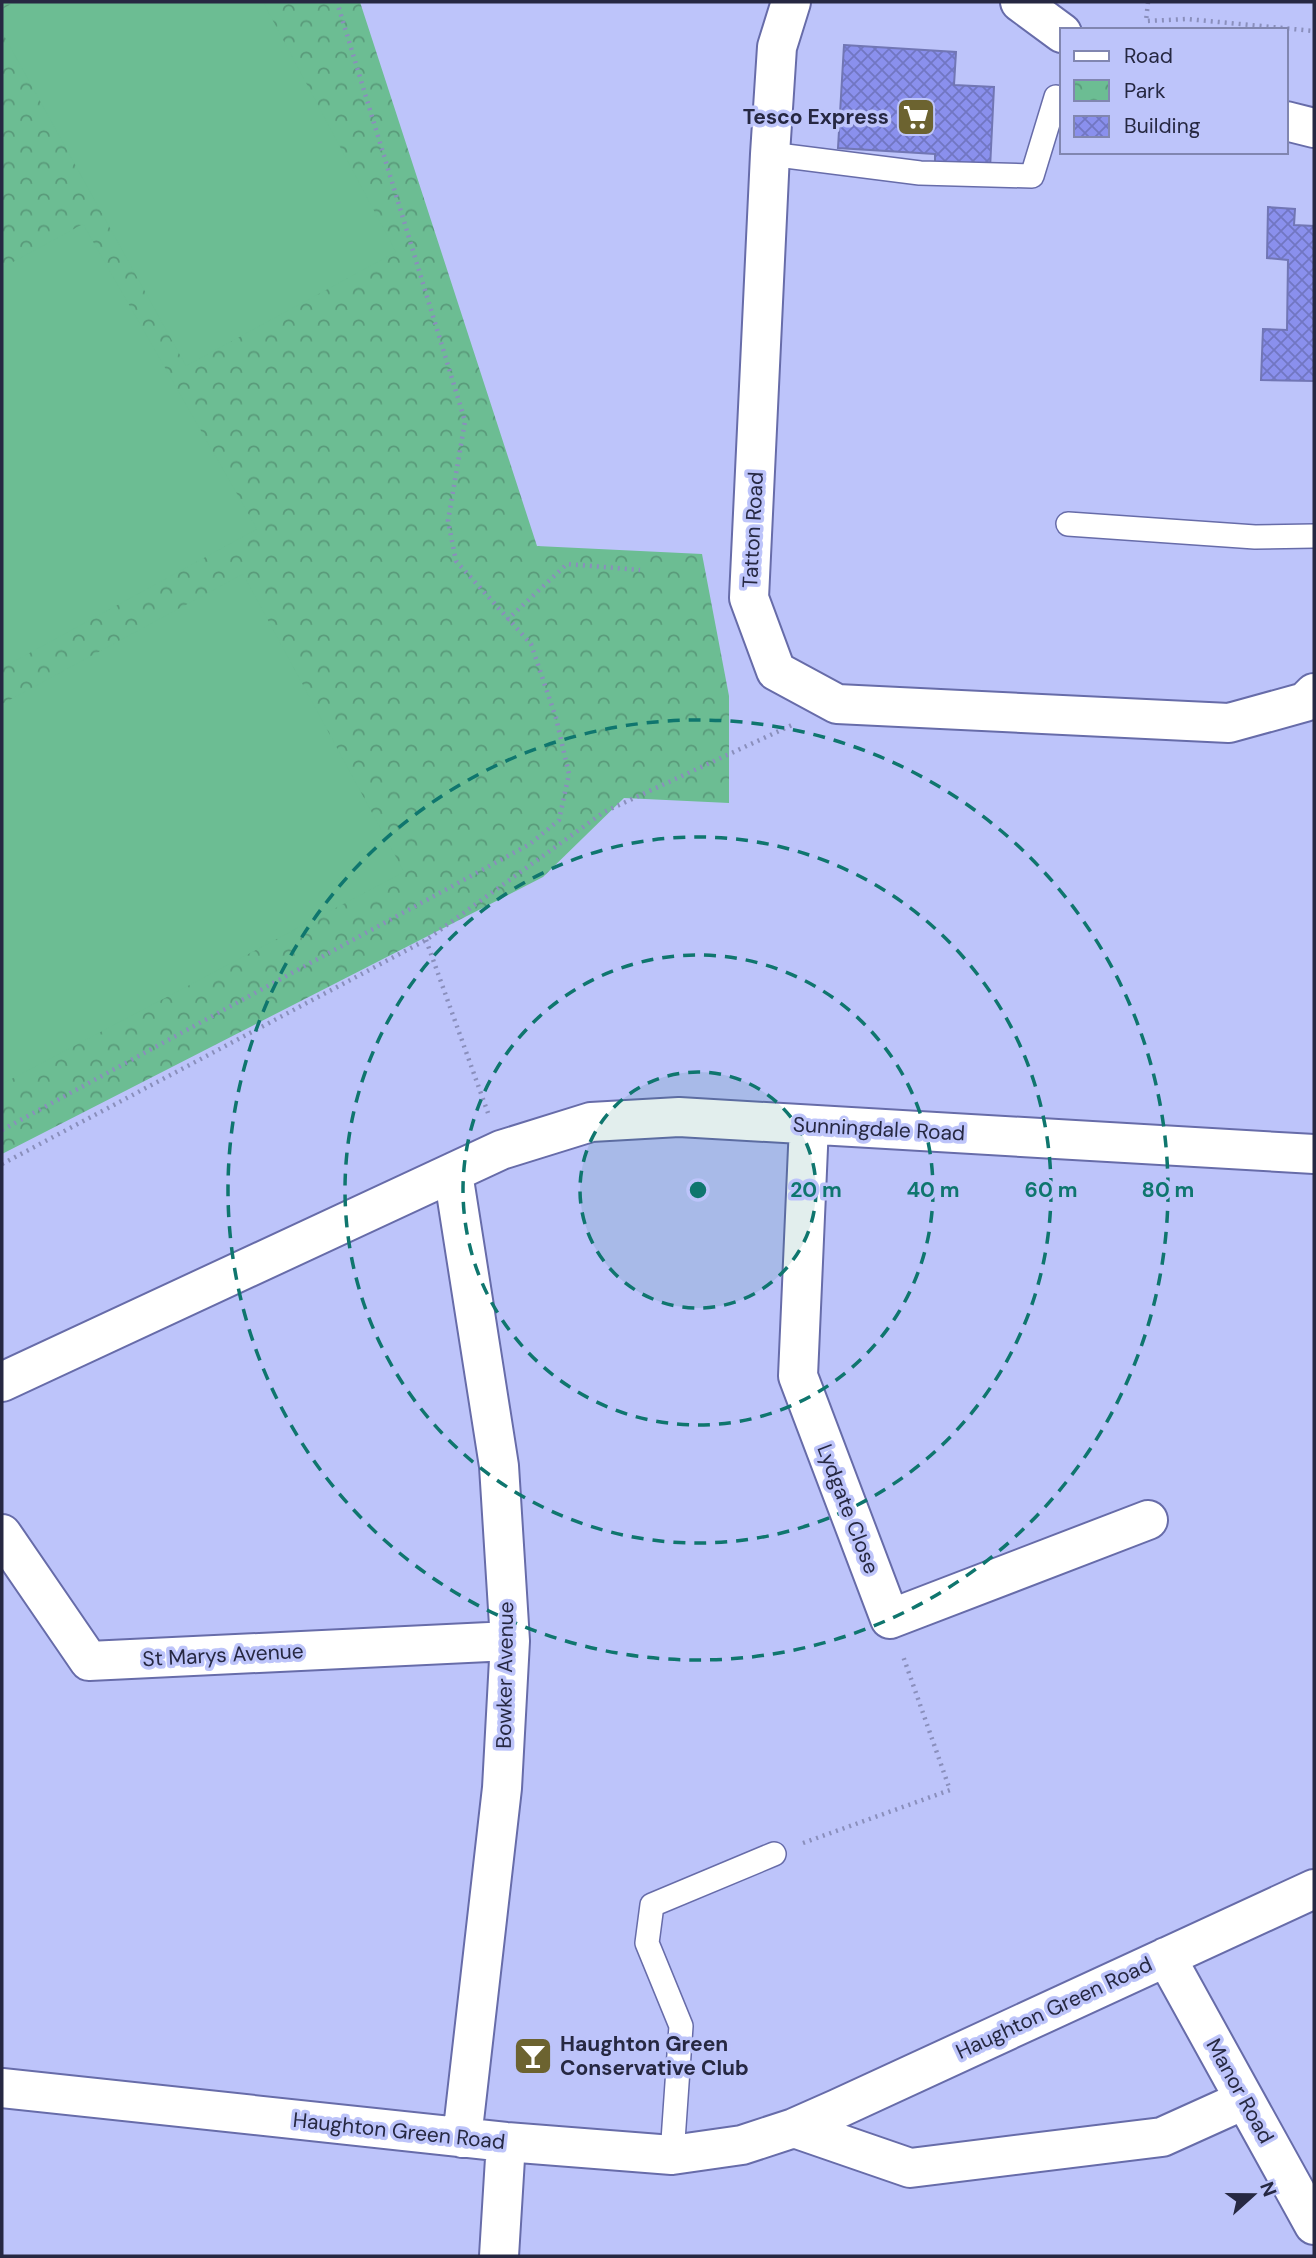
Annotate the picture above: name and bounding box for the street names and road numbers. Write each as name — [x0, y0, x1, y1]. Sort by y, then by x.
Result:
street label: Tatton Road — [736, 471, 770, 589]
street label: Sunningdale Road — [792, 1111, 966, 1147]
street label: Lydgate Close — [810, 1440, 886, 1578]
street label: Bowker Avenue — [490, 1601, 520, 1749]
street label: St Marys Avenue — [142, 1637, 304, 1673]
street label: Haughton Green Road — [951, 1950, 1157, 2066]
street label: Manor Road — [1200, 2034, 1280, 2148]
street label: Haughton Green Road — [291, 2106, 507, 2156]

